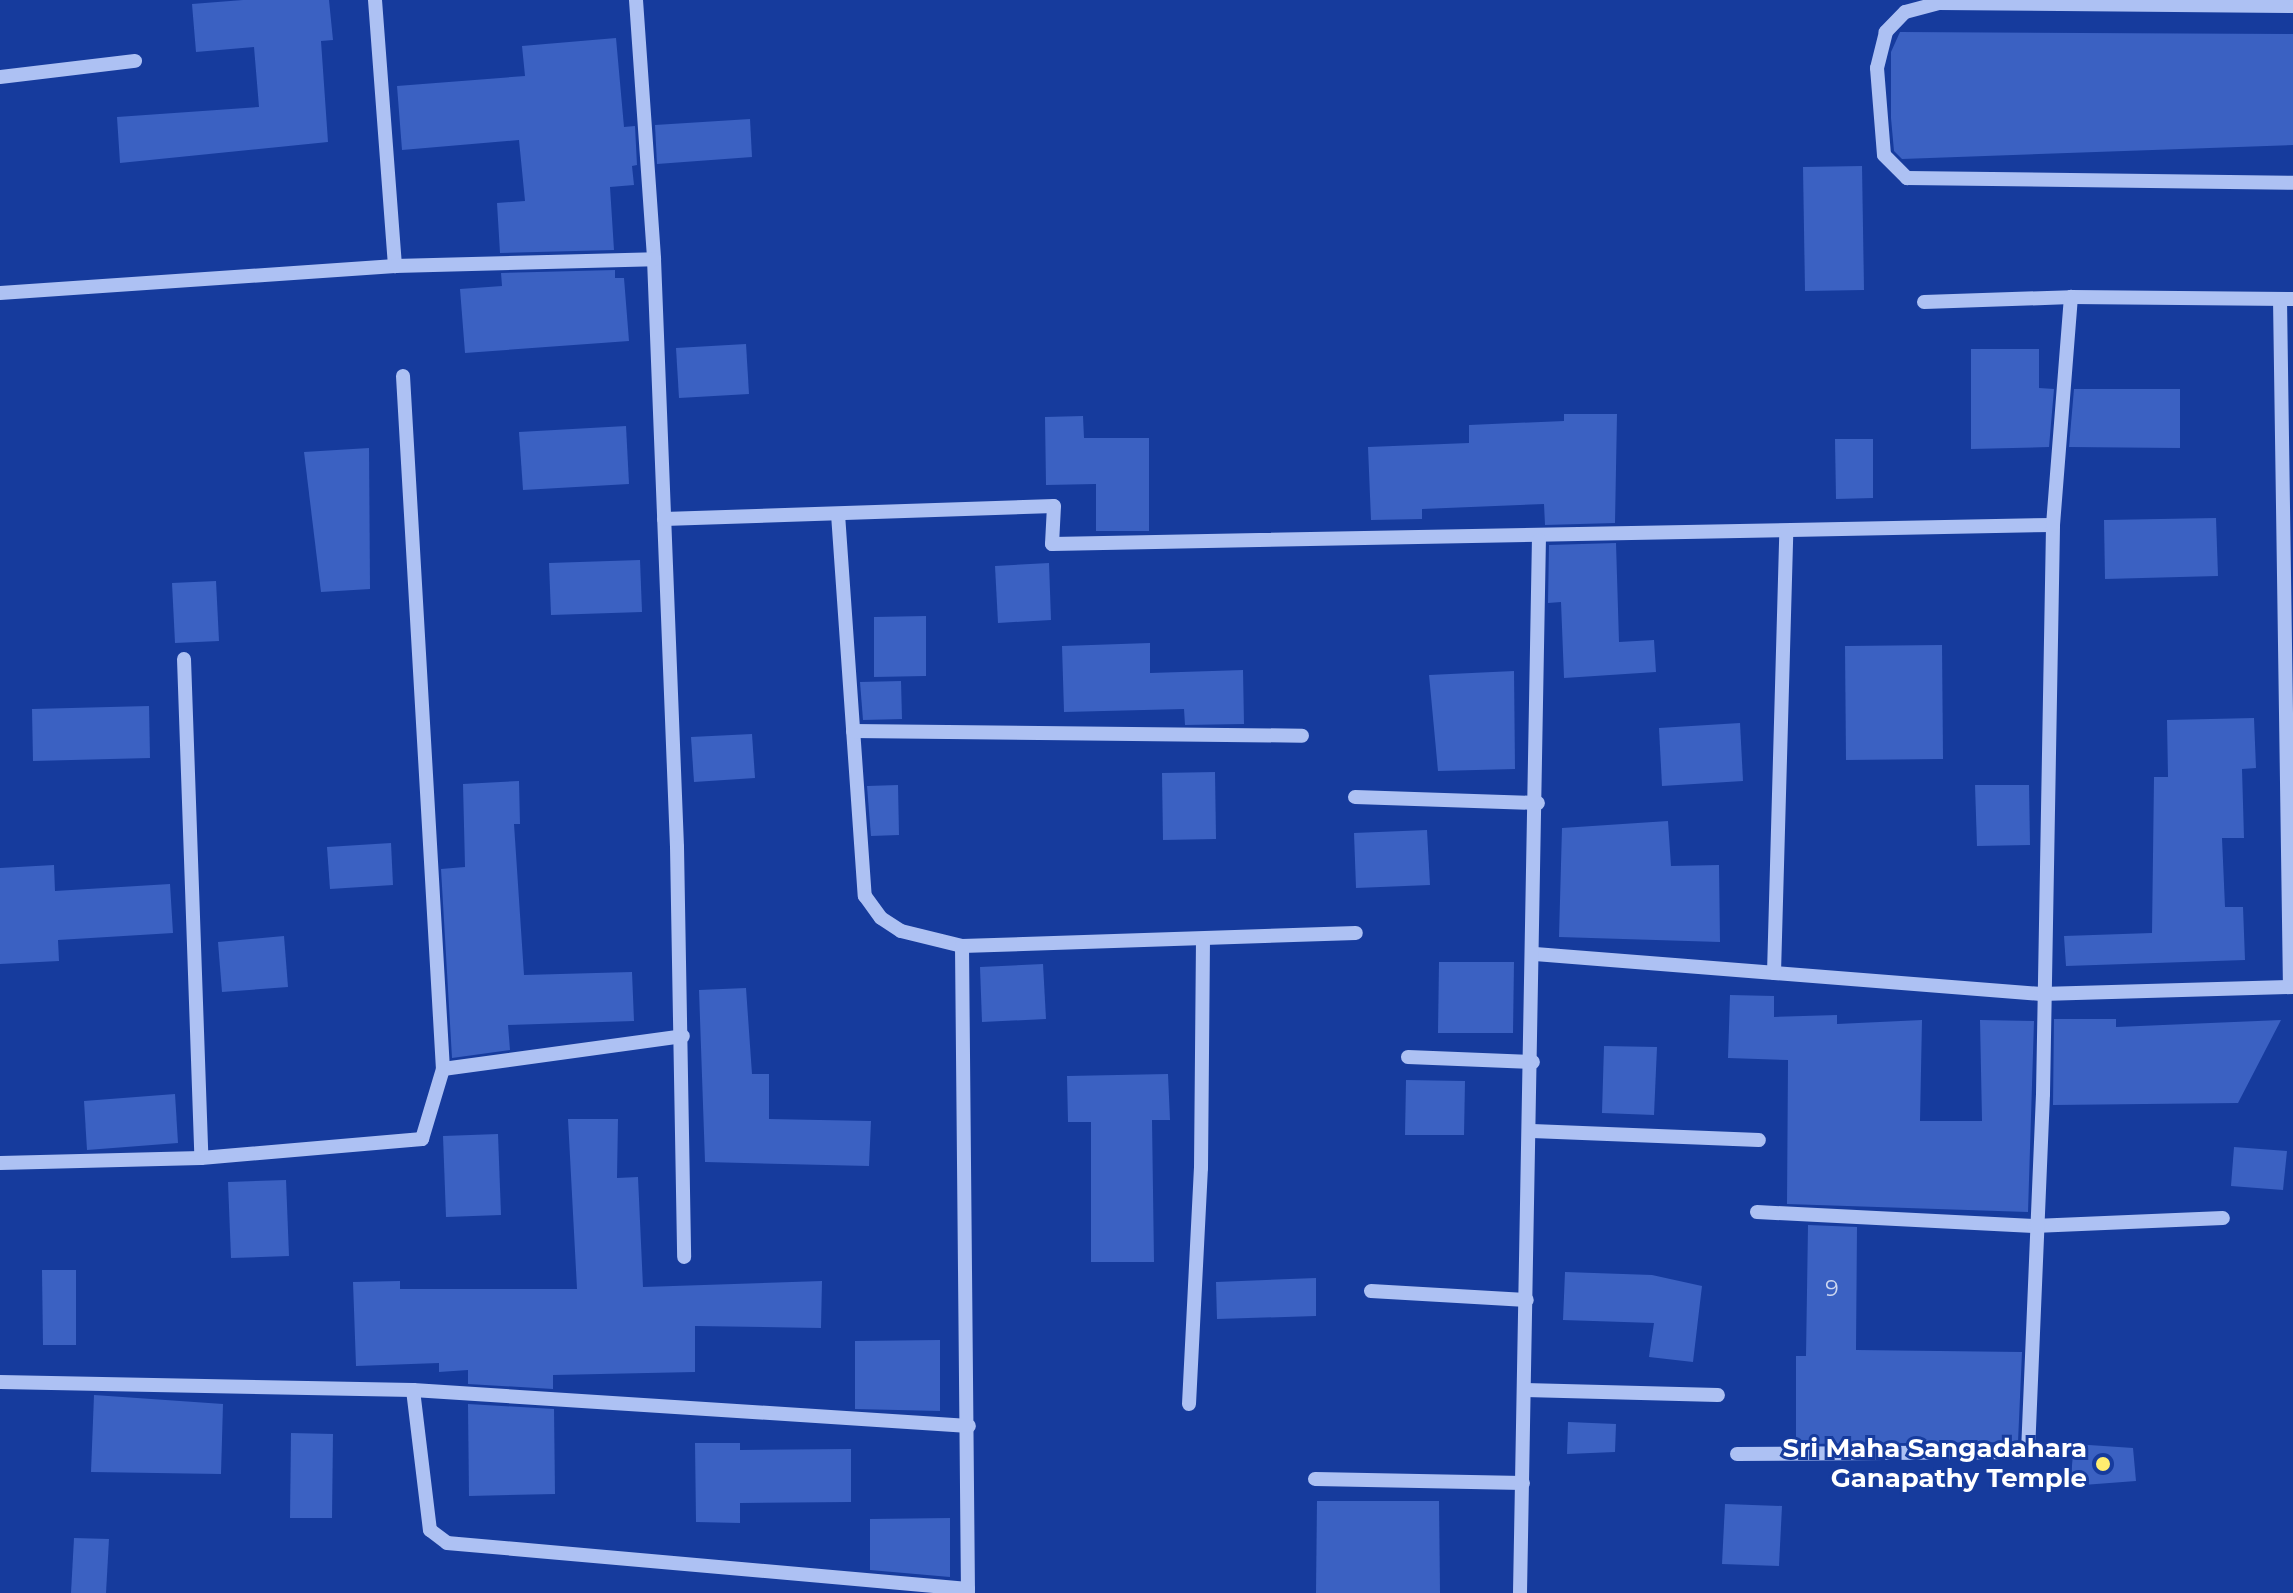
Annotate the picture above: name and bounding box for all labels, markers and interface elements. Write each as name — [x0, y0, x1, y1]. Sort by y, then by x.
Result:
house number: 9 — [1825, 1276, 1839, 1302]
place label: Sri Maha Sangadahara Ganapathy Temple — [1783, 1433, 2087, 1494]
marker: Sri Maha Sangadahara Ganapathy Temple — [2094, 1455, 2112, 1473]

